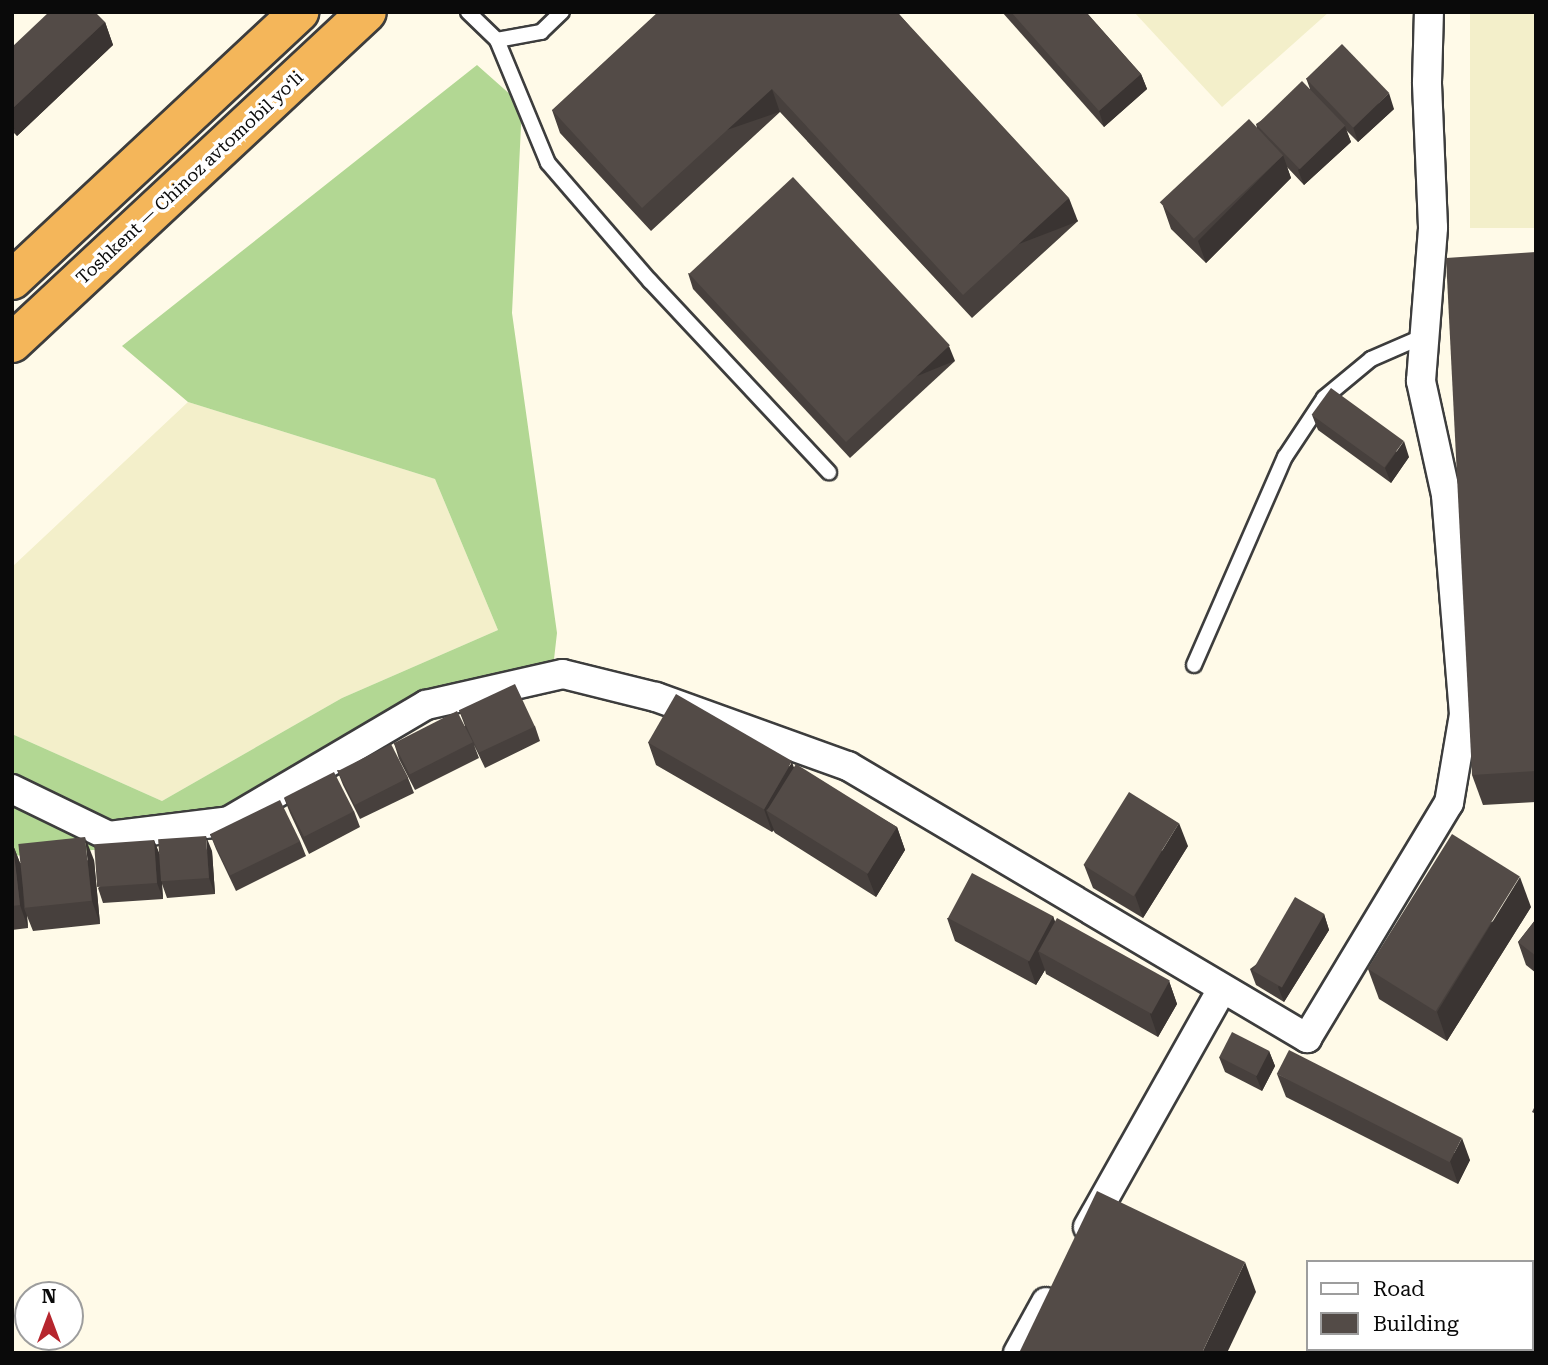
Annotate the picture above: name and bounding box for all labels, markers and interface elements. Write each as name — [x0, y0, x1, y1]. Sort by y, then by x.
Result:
street label: Toshkent — Chinoz avtomobil yoʻli — [72, 67, 308, 289]
legend — [1306, 1260, 1534, 1351]
text: Road — [1373, 1277, 1425, 1301]
north arrow — [14, 1281, 84, 1351]
text: N — [42, 1285, 56, 1308]
text: Building — [1373, 1312, 1459, 1336]

